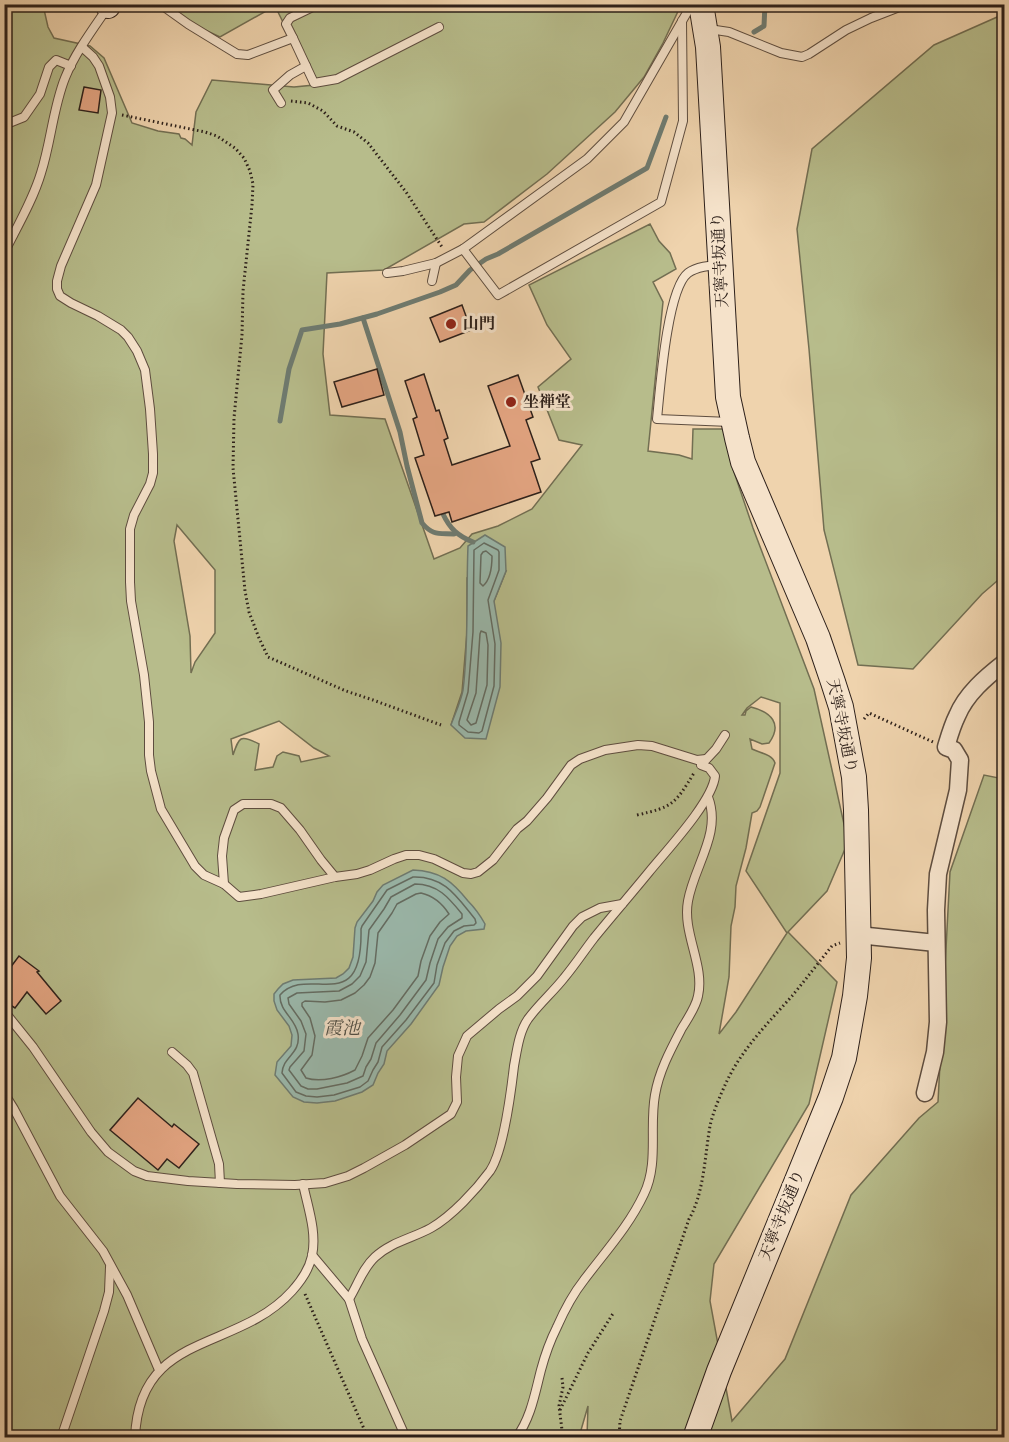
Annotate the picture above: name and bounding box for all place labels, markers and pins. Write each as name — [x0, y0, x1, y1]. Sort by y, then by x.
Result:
place label: 山門 — [463, 313, 495, 335]
marker: 山門 — [444, 317, 458, 331]
place label: 坐禅堂 — [523, 391, 571, 413]
marker: 坐禅堂 — [504, 395, 518, 409]

